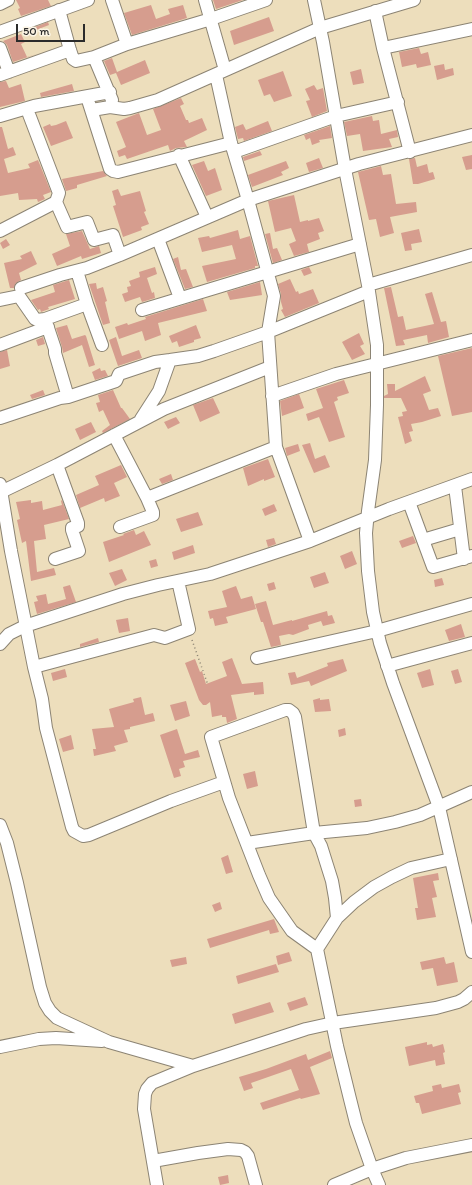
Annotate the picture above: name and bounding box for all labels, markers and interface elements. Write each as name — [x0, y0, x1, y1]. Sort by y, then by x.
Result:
scale bar — [18, 16, 87, 42]
text: 50 m — [23, 24, 49, 38]

